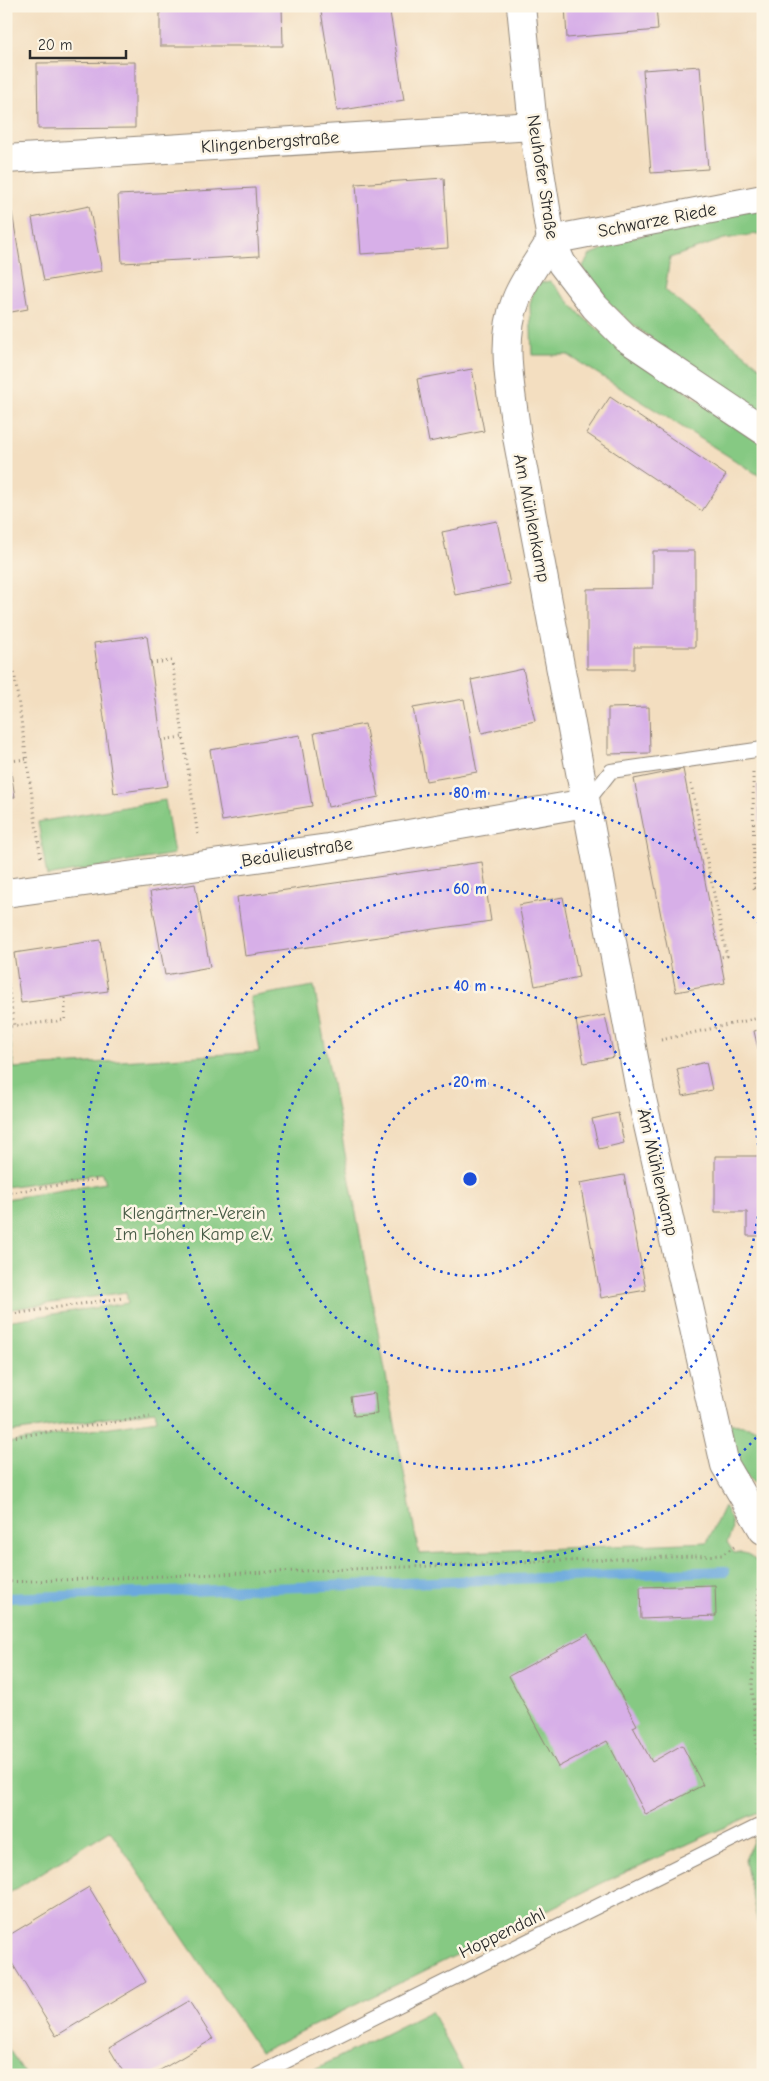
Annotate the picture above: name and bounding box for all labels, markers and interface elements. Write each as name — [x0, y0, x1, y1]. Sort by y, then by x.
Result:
scale bar — [30, 28, 126, 60]
text: 20 m — [38, 36, 72, 54]
street label: Neuhofer Straße — [522, 113, 563, 241]
street label: Klingenbergstraße — [200, 127, 340, 158]
street label: Schwarze Riede — [596, 199, 718, 242]
street label: Am Mühlenkamp — [509, 452, 554, 584]
text: 80 m — [453, 784, 487, 802]
street label: Beaulieustraße — [240, 833, 354, 872]
text: 60 m — [453, 880, 487, 898]
text: 40 m — [454, 977, 487, 995]
text: 20 m — [453, 1073, 487, 1091]
street label: Am Mühlenkamp — [633, 1106, 682, 1238]
centre of rings — [461, 1170, 479, 1188]
park label: Klengärtner-Verein Im Hohen Kamp e.V. — [115, 1203, 273, 1245]
street label: Hoppendahl — [456, 1904, 549, 1963]

